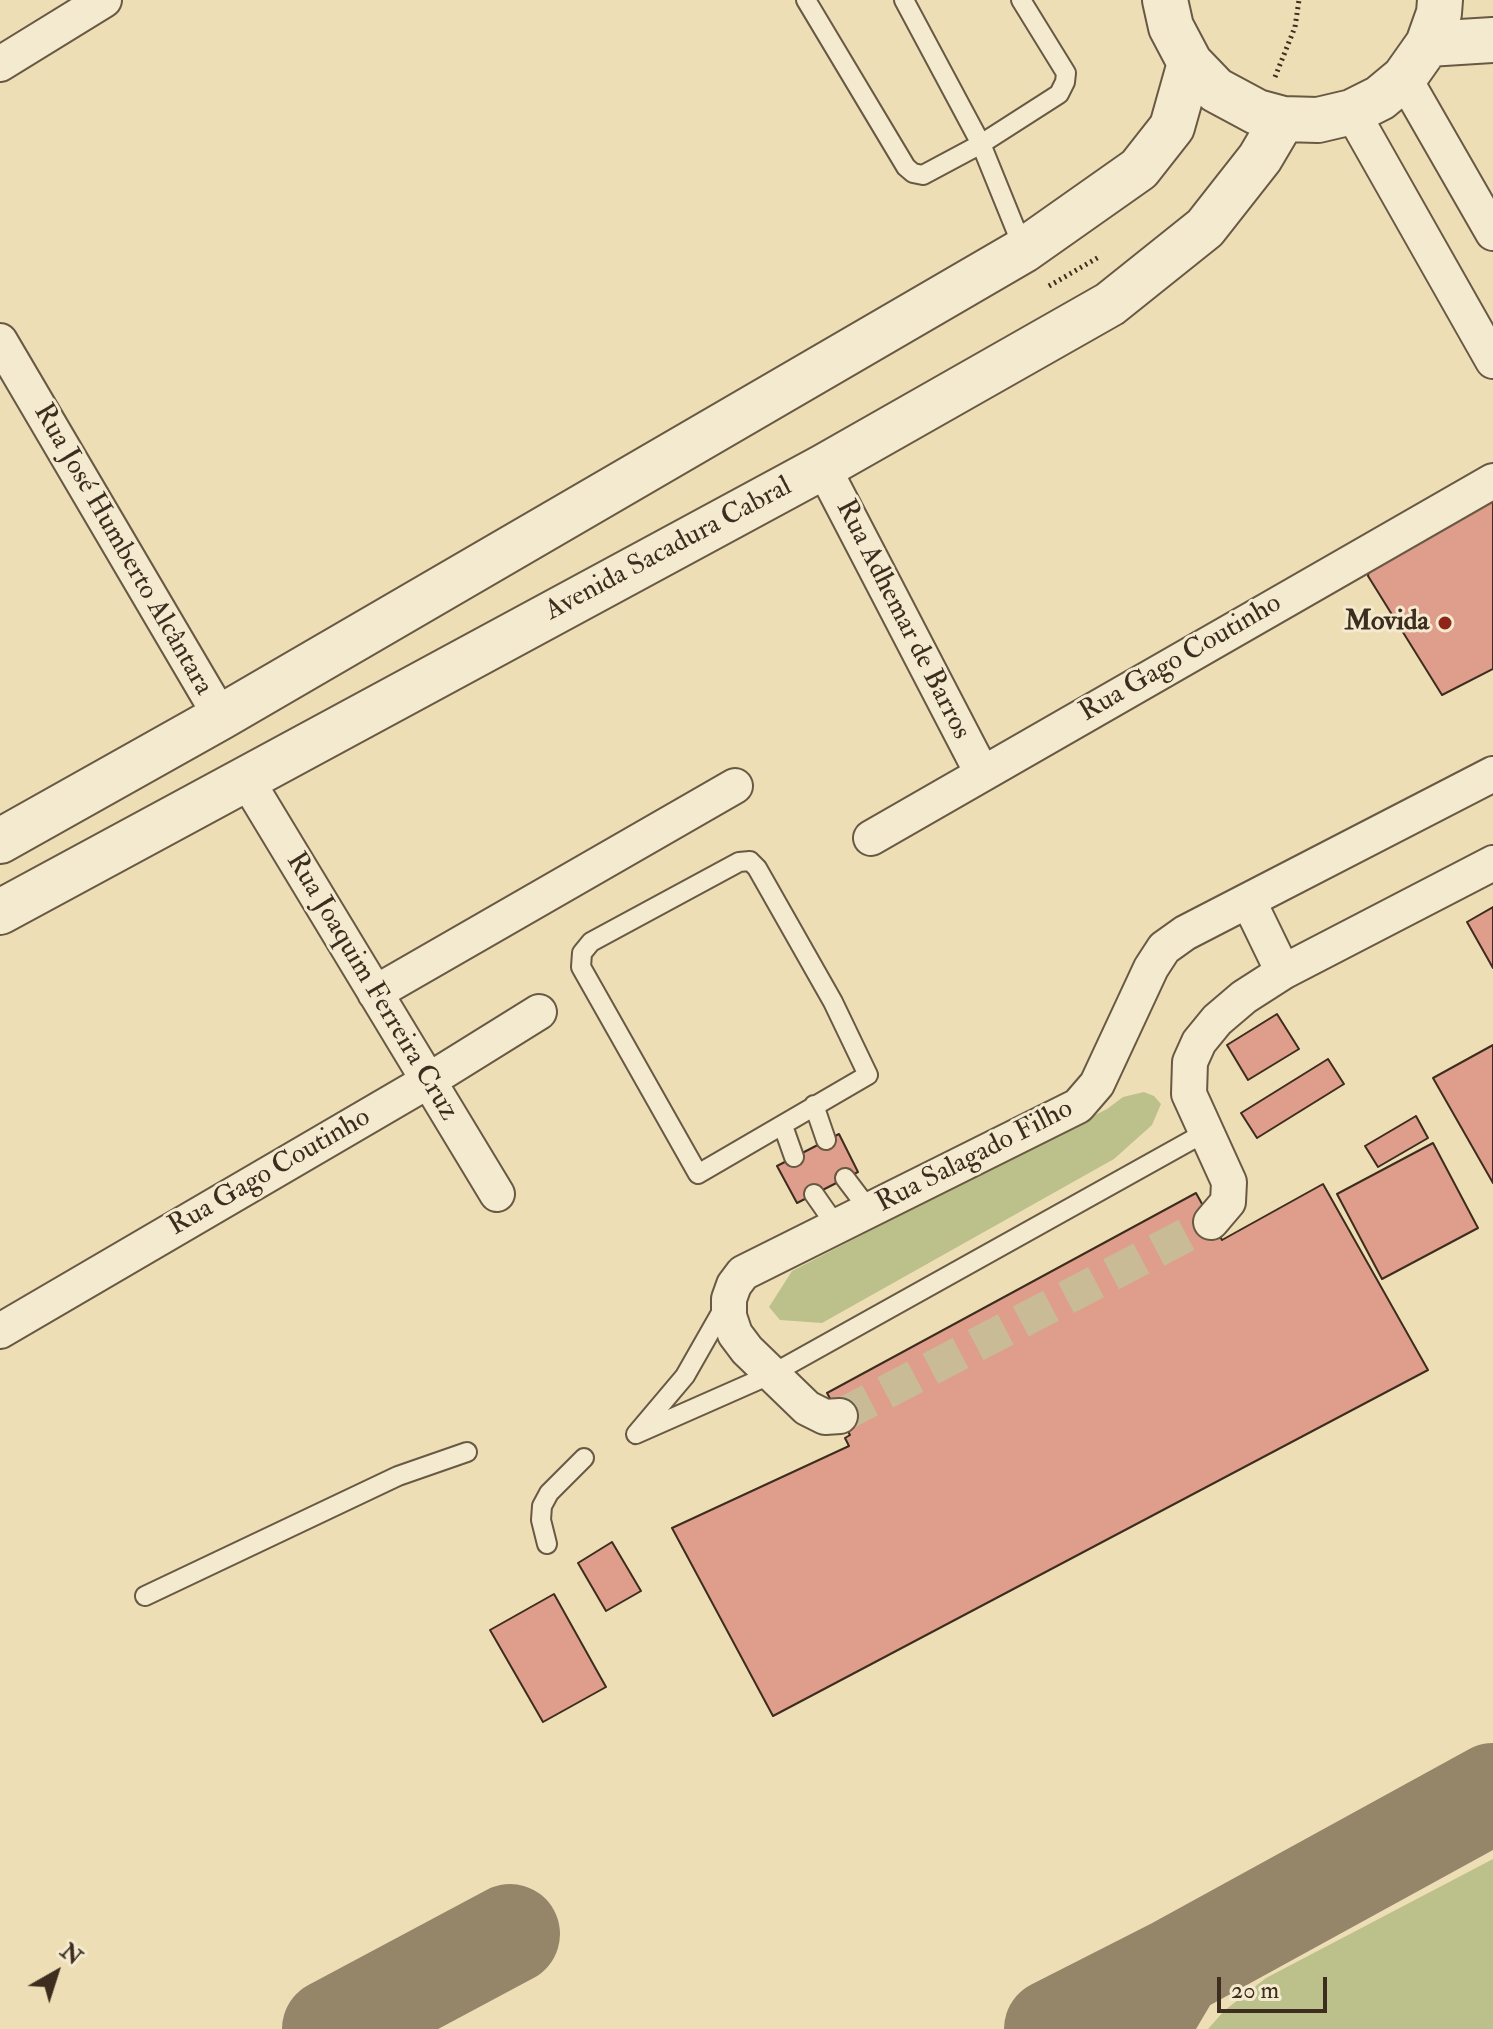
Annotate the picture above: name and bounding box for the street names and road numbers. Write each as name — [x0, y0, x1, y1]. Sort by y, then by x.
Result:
street label: Rua José Humberto Alcântara — [25, 398, 219, 702]
street label: Avenida Sacadura Cabral — [540, 471, 798, 629]
street label: Rua Adhemar de Barros — [827, 495, 977, 745]
street label: Rua Gago Coutinho — [1074, 588, 1288, 730]
street label: Rua Joaquim Ferreira Cruz — [278, 847, 464, 1127]
street label: Rua Salagado Filho — [871, 1093, 1079, 1221]
street label: Rua Gago Coutinho — [163, 1102, 377, 1244]

